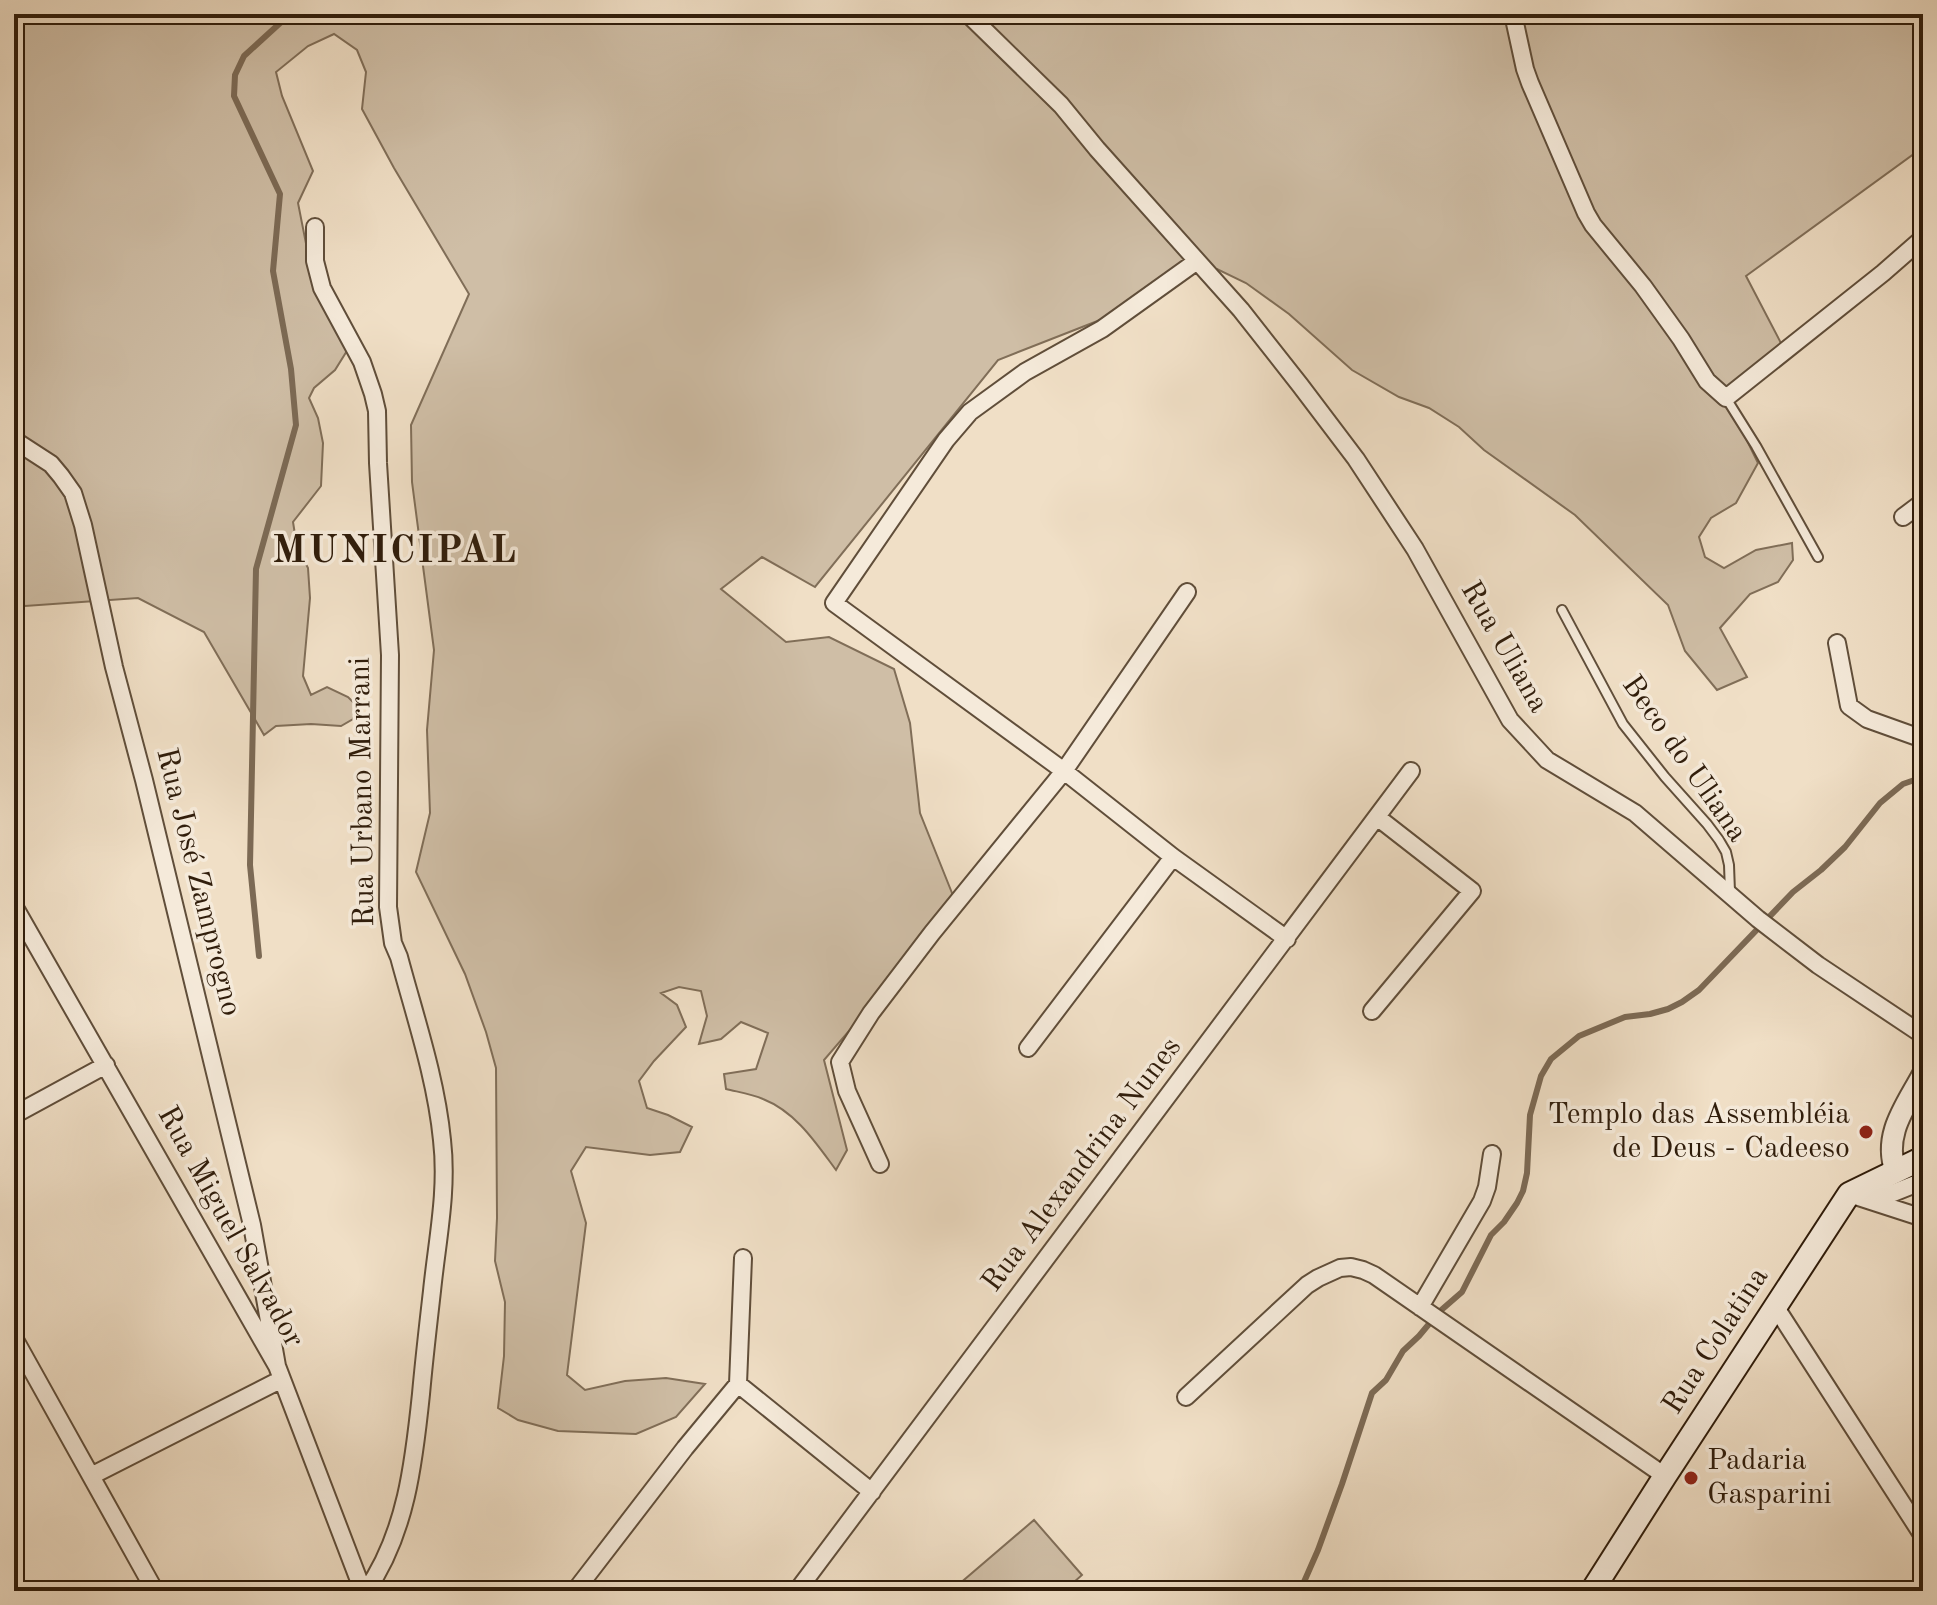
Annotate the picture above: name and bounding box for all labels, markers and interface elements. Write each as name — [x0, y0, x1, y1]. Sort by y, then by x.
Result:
district label: MUNICIPAL — [272, 533, 518, 571]
street label: Rua Uliana — [1454, 576, 1554, 718]
street label: Rua Urbano Marrani — [346, 657, 380, 927]
street label: Beco do Uliana — [1616, 670, 1752, 848]
street label: Rua José Zamprogno — [150, 745, 246, 1019]
street label: Rua Alexandrina Nunes — [977, 1032, 1187, 1298]
place label: Templo das Assembléia de Deus - Cadeeso — [1547, 1100, 1850, 1164]
street label: Rua Miguel Salvador — [151, 1101, 309, 1353]
marker: Templo das Assembléia de Deus - Cadeeso — [1857, 1123, 1875, 1141]
street label: Rua Colatina — [1658, 1262, 1774, 1420]
place label: Padaria Gasparini — [1707, 1446, 1832, 1510]
marker: Padaria Gasparini — [1682, 1469, 1700, 1487]

